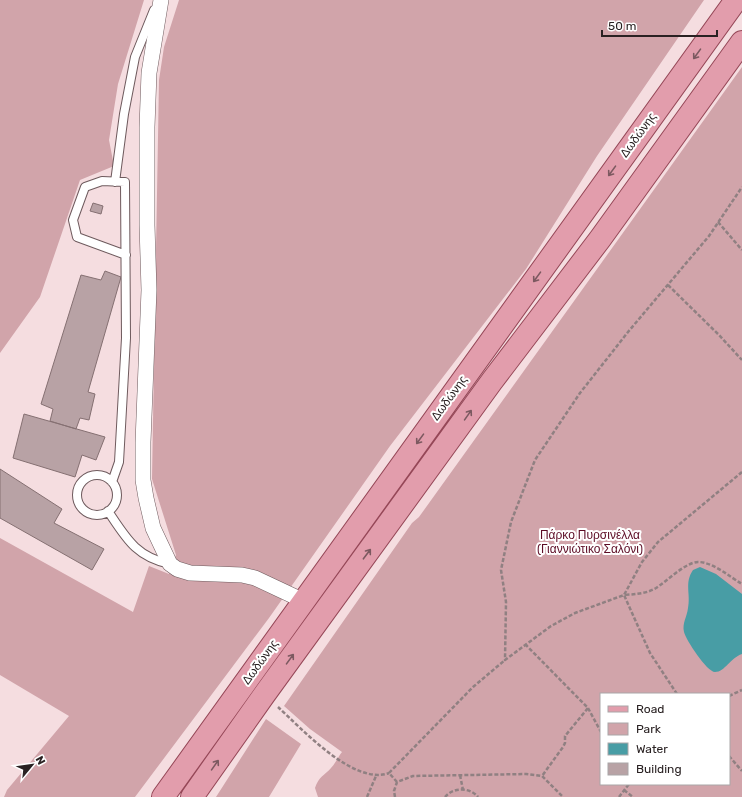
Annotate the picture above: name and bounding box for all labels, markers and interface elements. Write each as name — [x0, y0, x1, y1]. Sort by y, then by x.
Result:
scale bar — [602, 12, 717, 38]
text: 50 m — [608, 19, 636, 33]
one-way arrow — [692, 49, 701, 60]
street label: Δωδώνης — [617, 110, 659, 160]
one-way arrow — [608, 166, 617, 177]
one-way arrow — [532, 271, 541, 282]
street label: Δωδώνης — [428, 373, 470, 423]
one-way arrow — [464, 410, 472, 421]
one-way arrow — [416, 434, 424, 445]
park label: Πάρκο Πυρσινέλλα (Γιαννιώτικο Σαλόνι) — [537, 528, 643, 556]
one-way arrow — [363, 549, 371, 560]
street label: Δωδώνης — [239, 637, 281, 687]
one-way arrow — [286, 654, 294, 665]
legend — [600, 693, 730, 785]
text: Road — [636, 702, 664, 716]
text: Park — [636, 722, 662, 736]
text: Water — [636, 742, 668, 756]
north arrow — [12, 745, 52, 785]
text: N — [33, 754, 48, 767]
one-way arrow — [211, 760, 219, 771]
text: Building — [636, 762, 682, 776]

